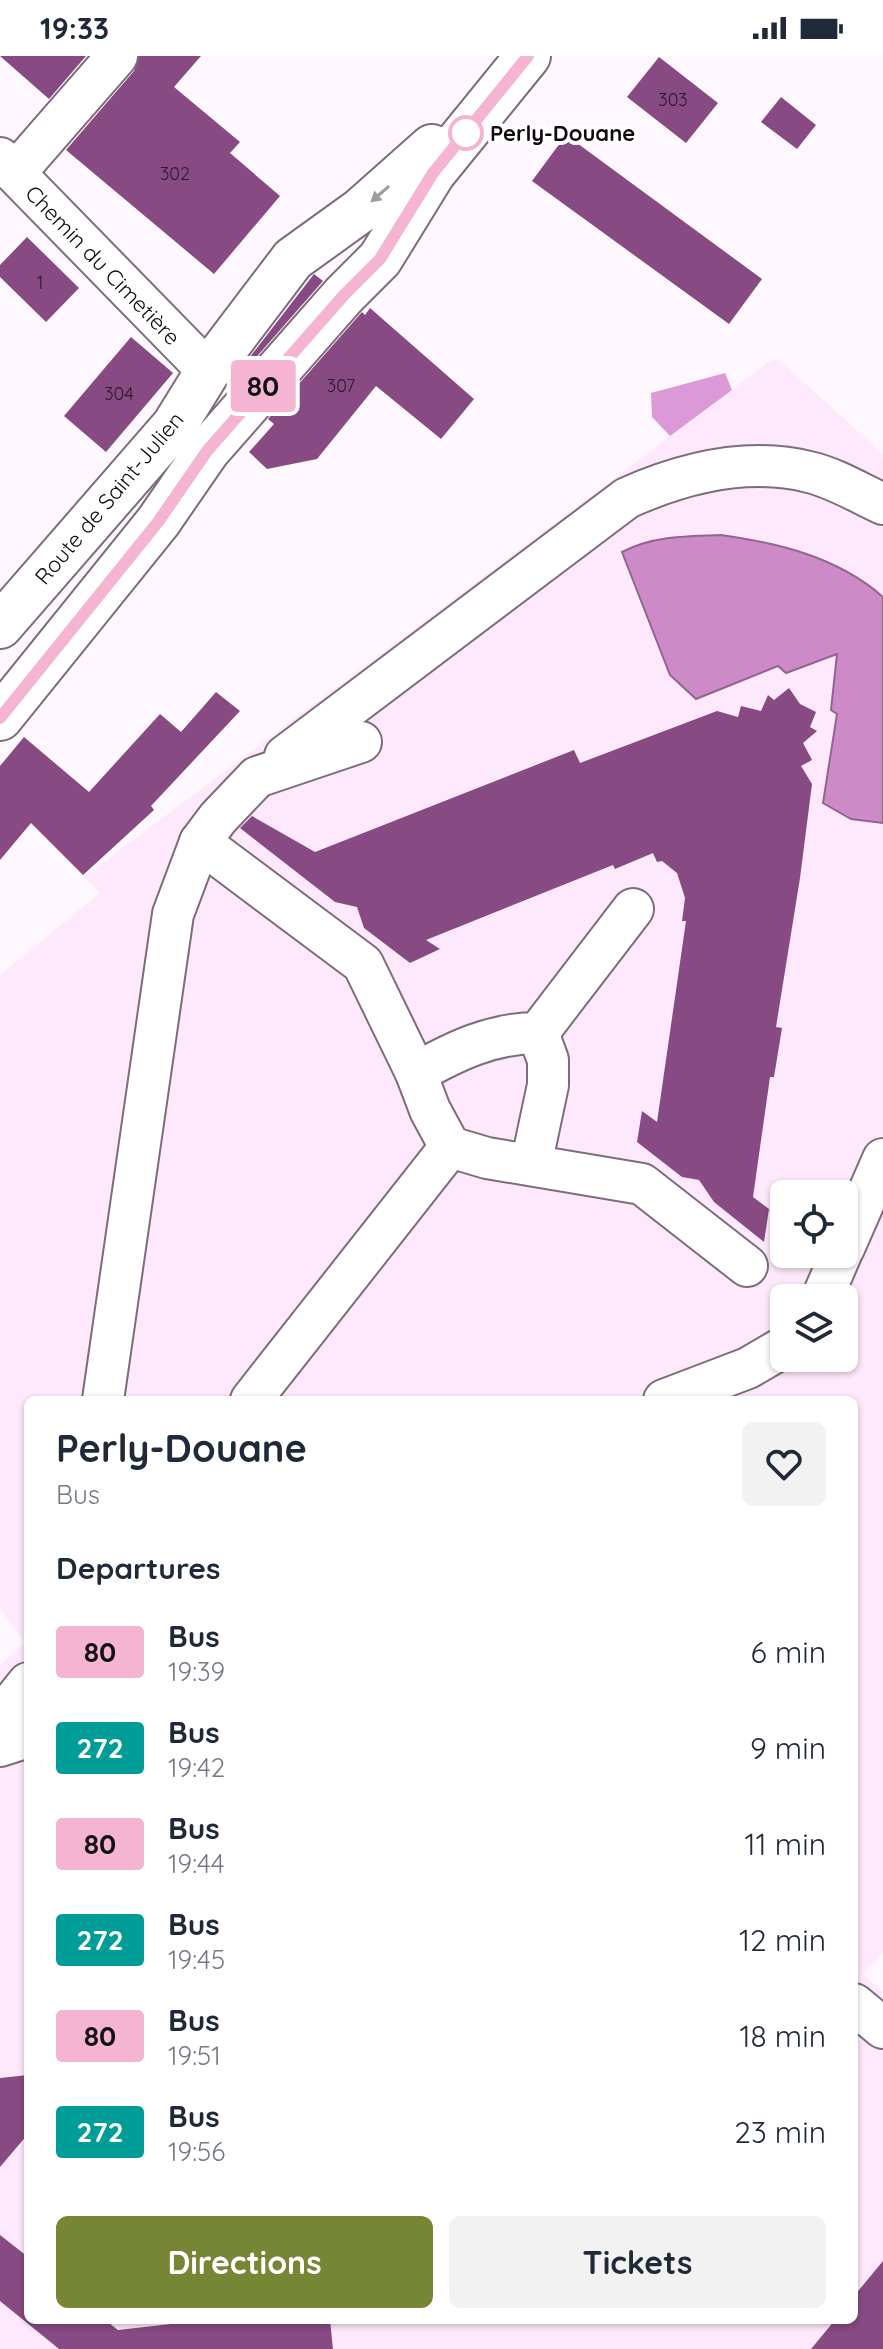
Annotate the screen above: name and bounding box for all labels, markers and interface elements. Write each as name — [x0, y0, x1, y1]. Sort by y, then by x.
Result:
text: 19:33 — [40, 9, 109, 47]
house number: 303 — [658, 88, 688, 111]
marker: Perly-Douane — [449, 116, 483, 150]
place label: Perly-Douane — [490, 119, 635, 147]
house number: 302 — [160, 162, 190, 185]
street label: Chemin du Cimetière — [19, 179, 187, 351]
one-way arrow — [370, 185, 389, 203]
house number: 1 — [37, 271, 43, 294]
line badge: 80 — [227, 360, 299, 412]
text: 80 — [247, 368, 279, 403]
house number: 307 — [327, 374, 355, 397]
house number: 304 — [104, 382, 134, 405]
street label: Route de Saint-Julien — [28, 406, 190, 590]
map controls — [770, 1180, 858, 1372]
button: locate — [770, 1180, 858, 1268]
button: layers — [770, 1284, 858, 1372]
button: heart — [742, 1422, 826, 1506]
text: Perly-Douane — [56, 1424, 307, 1472]
text: Bus — [56, 1478, 100, 1511]
text: Departures — [56, 1549, 221, 1587]
text: Bus — [168, 1617, 220, 1655]
text: 6 min — [751, 1633, 826, 1671]
text: 80 — [84, 1634, 116, 1669]
text: 19:39 — [168, 1655, 225, 1688]
text: Bus — [168, 1713, 220, 1751]
text: 9 min — [750, 1729, 826, 1767]
text: 272 — [76, 1730, 124, 1765]
text: 19:42 — [168, 1751, 225, 1784]
text: Bus — [168, 1809, 220, 1847]
text: 11 min — [744, 1825, 826, 1863]
text: 80 — [84, 1826, 116, 1861]
text: 19:44 — [168, 1847, 224, 1880]
text: Bus — [168, 1905, 220, 1943]
text: 12 min — [739, 1921, 826, 1959]
text: 272 — [76, 1922, 124, 1957]
text: 19:45 — [168, 1943, 225, 1976]
text: Bus — [168, 2001, 220, 2039]
text: 18 min — [739, 2017, 826, 2055]
text: 80 — [84, 2018, 116, 2053]
text: 19:51 — [168, 2039, 221, 2072]
text: Bus — [168, 2097, 220, 2135]
text: 23 min — [734, 2113, 826, 2151]
text: 272 — [76, 2114, 124, 2149]
text: 19:56 — [168, 2135, 225, 2168]
button: Directions — [56, 2216, 433, 2308]
button: Tickets — [449, 2216, 826, 2308]

